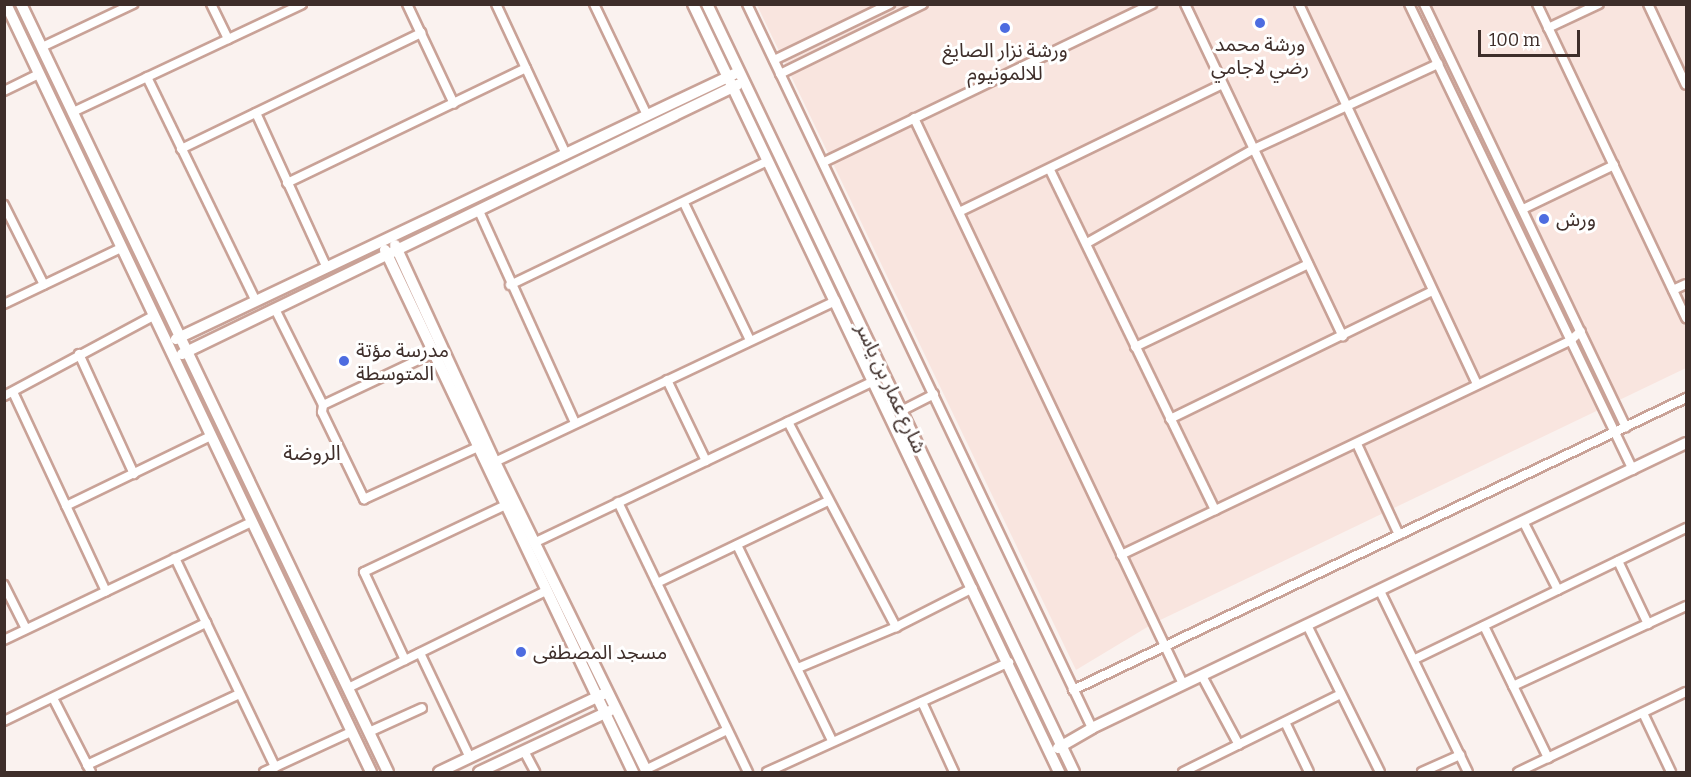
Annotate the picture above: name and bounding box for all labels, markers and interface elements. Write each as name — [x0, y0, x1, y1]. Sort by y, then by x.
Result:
marker: ورشة محمد رضي لاجامي — [1253, 16, 1267, 30]
scale bar — [1481, 18, 1583, 56]
marker: ورشة نزار الصايغ للالمونيوم — [998, 21, 1012, 35]
text: 100 m — [1489, 29, 1540, 51]
place label: ورشة محمد رضي لاجامي — [1211, 33, 1309, 80]
place label: ورشة نزار الصايغ للالمونيوم — [942, 38, 1068, 85]
place label: ورش — [1556, 207, 1596, 231]
marker: ورش — [1537, 212, 1551, 226]
street label: شارع عمار بن ياسر — [850, 319, 932, 457]
place label: مدرسة مؤتة المتوسطة — [356, 338, 449, 385]
marker: مدرسة مؤتة المتوسطة — [337, 354, 351, 368]
district label: الروضة — [283, 440, 341, 466]
place label: مسجد المصطفى — [533, 640, 667, 664]
marker: مسجد المصطفى — [514, 645, 528, 659]

